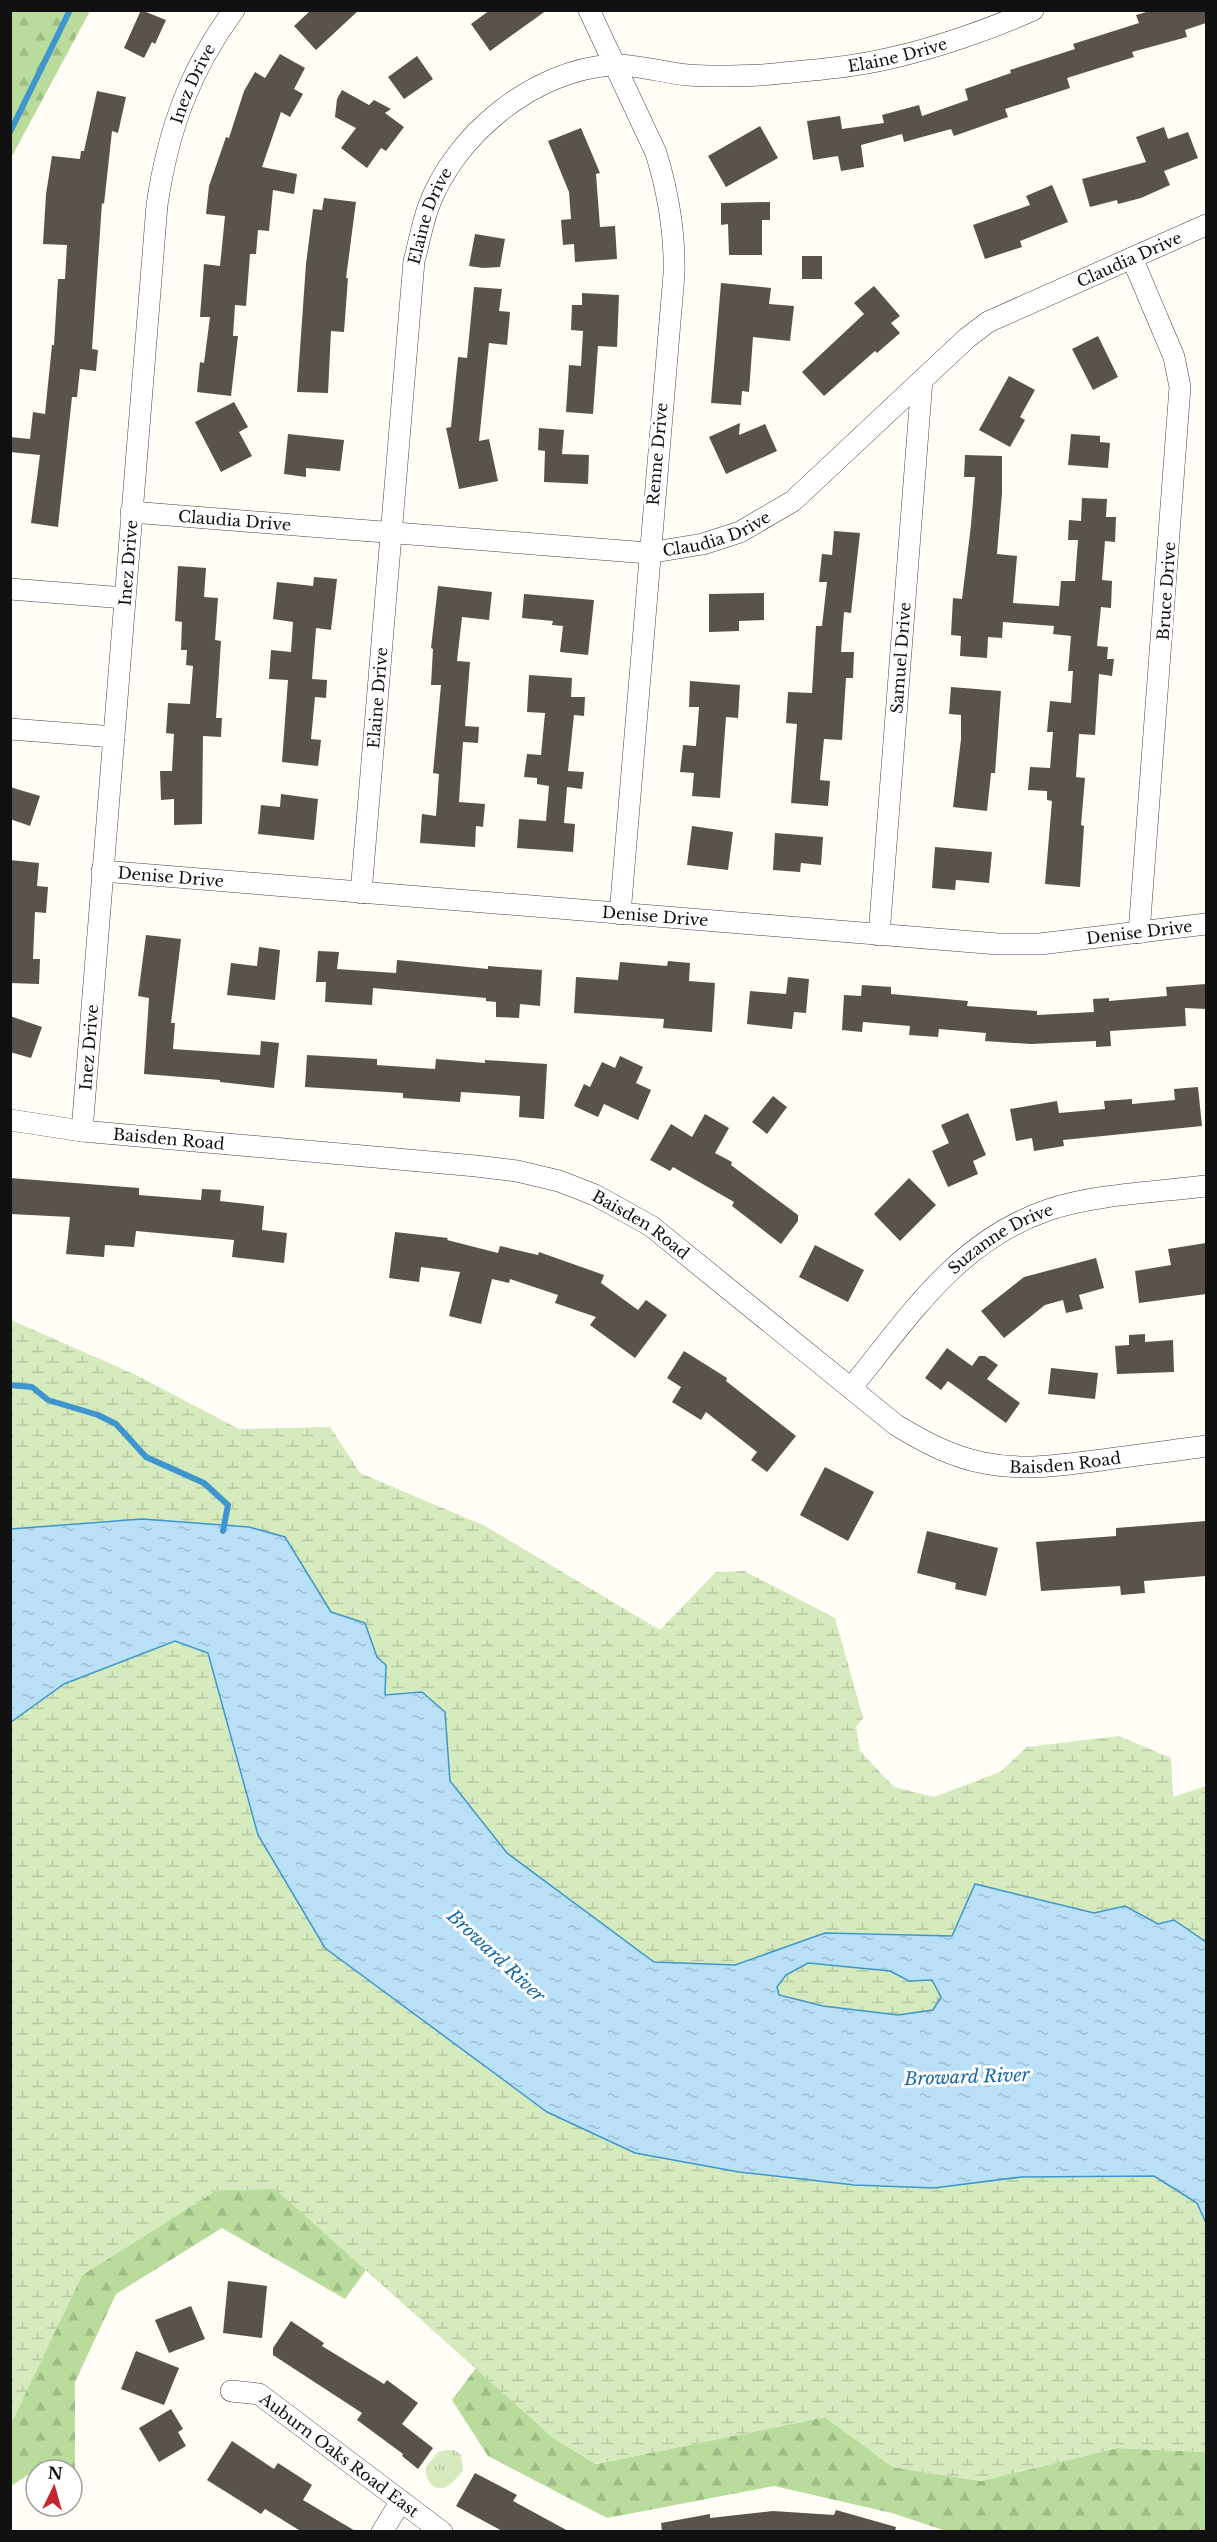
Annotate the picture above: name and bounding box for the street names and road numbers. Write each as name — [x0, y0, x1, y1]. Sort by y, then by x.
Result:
street label: Elaine Drive — [846, 33, 950, 76]
street label: Inez Drive — [166, 40, 219, 126]
street label: Elaine Drive — [404, 164, 456, 267]
street label: Claudia Drive — [1073, 227, 1185, 291]
street label: Renne Drive — [643, 402, 671, 506]
street label: Claudia Drive — [178, 506, 292, 535]
street label: Claudia Drive — [661, 507, 774, 560]
street label: Inez Drive — [115, 519, 141, 607]
street label: Bruce Drive — [1153, 541, 1179, 641]
street label: Samuel Drive — [886, 601, 915, 714]
street label: Elaine Drive — [363, 646, 392, 749]
street label: Denise Drive — [117, 862, 225, 891]
street label: Denise Drive — [601, 902, 709, 930]
street label: Denise Drive — [1085, 916, 1193, 948]
street label: Inez Drive — [75, 1004, 102, 1091]
street label: Baisden Road — [112, 1124, 226, 1154]
street label: Baisden Road — [589, 1186, 694, 1263]
street label: Suzanne Drive — [944, 1199, 1056, 1278]
street label: Baisden Road — [1009, 1447, 1122, 1477]
street label: Auburn Oaks Road East — [255, 2388, 423, 2521]

